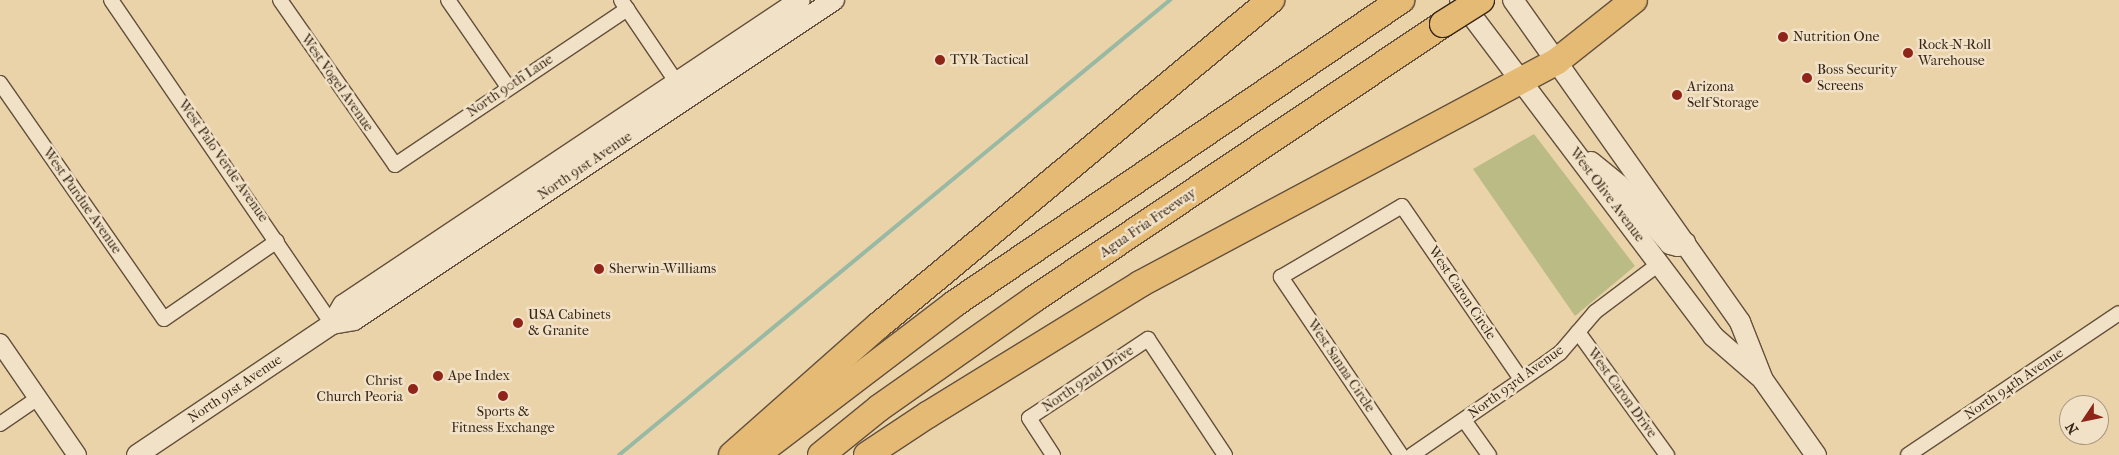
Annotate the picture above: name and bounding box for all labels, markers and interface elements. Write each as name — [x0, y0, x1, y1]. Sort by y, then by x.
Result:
place label: Nutrition One — [1793, 29, 1879, 45]
street label: West Vogel Avenue — [297, 31, 377, 135]
marker: Nutrition One — [1777, 31, 1789, 43]
place label: Rock-N-Roll Warehouse — [1918, 37, 1991, 70]
marker: Rock-N-Roll Warehouse — [1902, 47, 1914, 59]
street label: North 90th Lane — [464, 51, 556, 121]
place label: TYR Tactical — [950, 52, 1029, 68]
marker: TYR Tactical — [934, 54, 946, 66]
place label: Boss Security Screens — [1817, 62, 1897, 94]
marker: Boss Security Screens — [1801, 72, 1813, 84]
place label: Arizona Self Storage — [1687, 79, 1759, 111]
marker: Arizona Self Storage — [1671, 89, 1683, 101]
street label: West Palo Verde Avenue — [174, 97, 272, 225]
street label: North 91st Avenue — [535, 128, 635, 204]
street label: West Purdue Avenue — [39, 145, 125, 257]
street label: West Olive Avenue — [1566, 145, 1648, 245]
street label: Agua Fria Freeway — [1097, 185, 1199, 261]
street label: West Caron Circle — [1425, 243, 1499, 343]
place label: Sherwin-Williams — [609, 261, 716, 277]
marker: Sherwin-Williams — [593, 263, 605, 275]
place label: USA Cabinets & Granite — [528, 307, 611, 340]
street label: West Sanna Circle — [1304, 316, 1378, 416]
marker: USA Cabinets & Granite — [512, 317, 524, 329]
street label: North 92nd Drive — [1039, 342, 1137, 416]
street label: North 93rd Avenue — [1465, 342, 1567, 422]
street label: West Caron Drive — [1584, 345, 1660, 441]
street label: North 94th Avenue — [1961, 345, 2067, 423]
street label: North 91st Avenue — [185, 351, 285, 427]
place label: Ape Index — [448, 368, 510, 384]
marker: Ape Index — [432, 370, 444, 382]
place label: Christ Church Peoria — [316, 373, 403, 406]
marker: Christ Church Peoria — [407, 383, 419, 395]
marker: Sports & Fitness Exchange — [497, 390, 509, 402]
north arrow — [2059, 395, 2109, 445]
place label: Sports & Fitness Exchange — [451, 404, 555, 437]
text: N — [2062, 419, 2082, 437]

